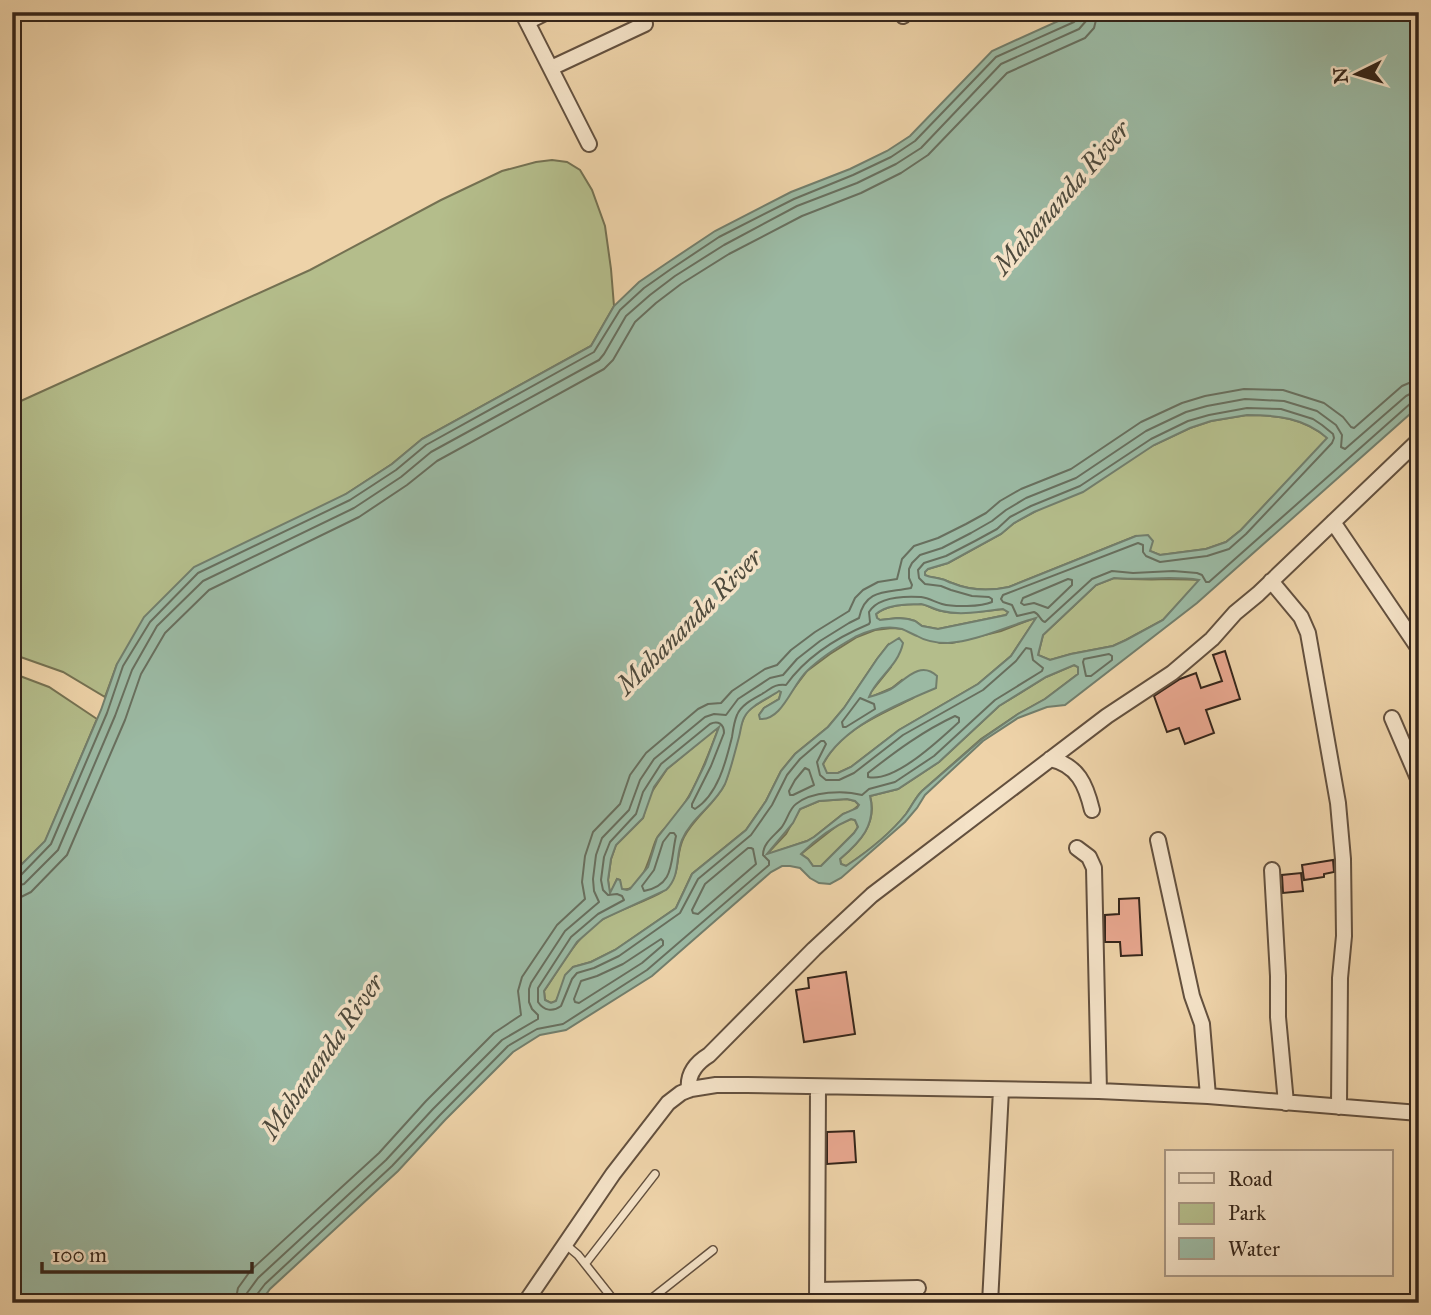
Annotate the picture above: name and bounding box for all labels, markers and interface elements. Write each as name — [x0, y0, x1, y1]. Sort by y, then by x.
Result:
north arrow — [1322, 38, 1392, 108]
text: N — [1328, 66, 1353, 84]
water label: Mahananda River — [984, 113, 1137, 283]
water label: Mahananda River — [607, 541, 769, 703]
water label: Mahananda River — [252, 967, 391, 1147]
legend — [1165, 1150, 1392, 1276]
text: Road — [1228, 1166, 1273, 1192]
text: Park — [1228, 1200, 1266, 1226]
scale bar — [42, 1231, 252, 1275]
text: Water — [1228, 1236, 1280, 1262]
text: 100 m — [52, 1242, 107, 1268]

